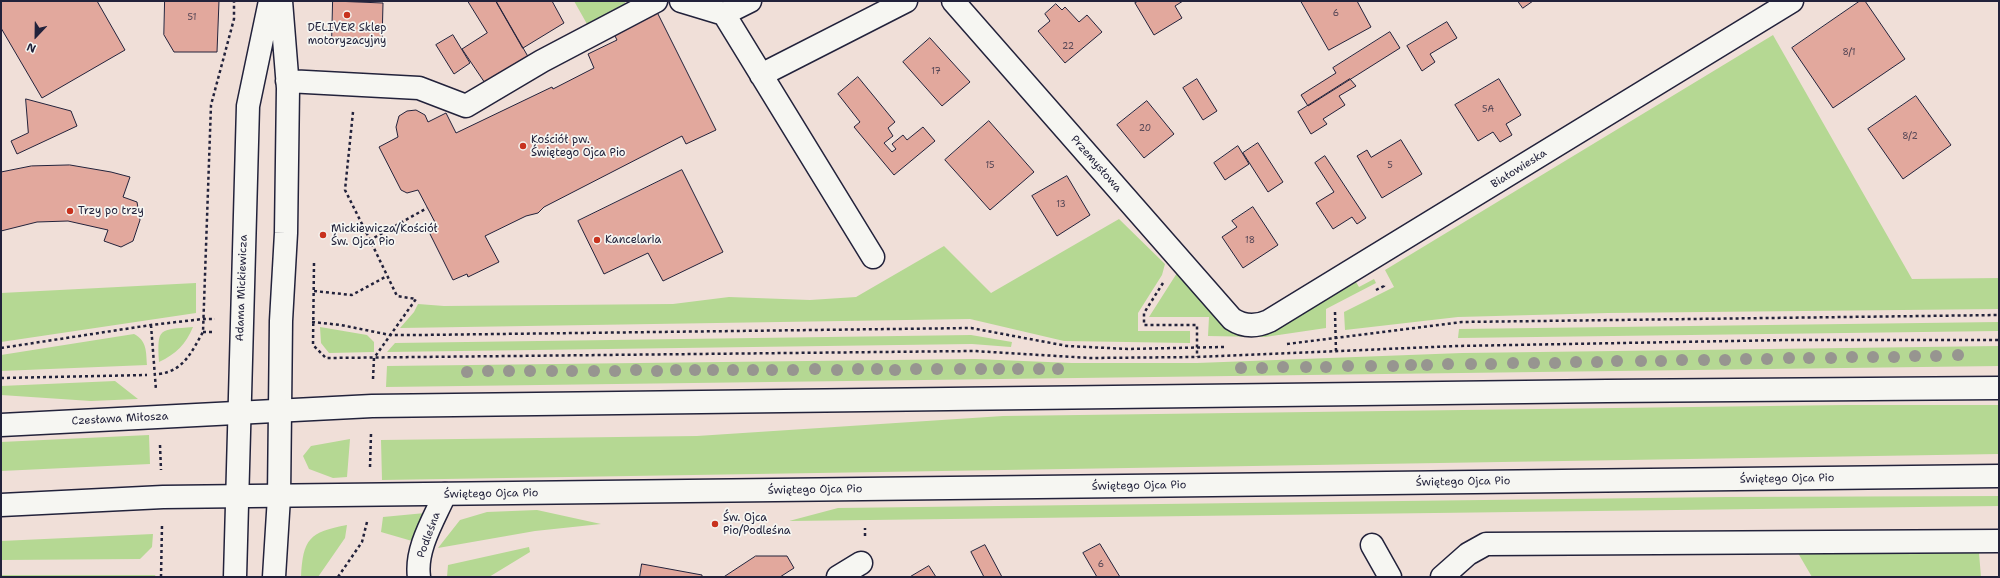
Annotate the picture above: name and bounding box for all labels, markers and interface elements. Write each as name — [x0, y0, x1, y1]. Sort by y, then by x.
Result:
house number: 6 — [1333, 9, 1339, 19]
marker: DELIVER Sklep motoryzacyjny — [342, 10, 352, 20]
house number: 51 — [188, 13, 196, 23]
north arrow — [16, 16, 56, 56]
place label: DELIVER Sklep motoryzacyjny — [307, 21, 387, 47]
text: N — [24, 39, 38, 56]
house number: 22 — [1062, 42, 1074, 52]
house number: 8/1 — [1843, 48, 1855, 58]
house number: 17 — [931, 67, 941, 77]
house number: 5A — [1482, 105, 1494, 115]
house number: 20 — [1139, 124, 1151, 134]
house number: 8/2 — [1902, 132, 1918, 142]
place label: Kościół pw. Świętego Ojca Pio — [531, 133, 626, 159]
street label: Przemysłowa — [1068, 133, 1124, 195]
marker: Kościół pw. Świętego Ojca Pio — [518, 141, 528, 151]
street label: Białowieska — [1489, 147, 1549, 191]
house number: 15 — [985, 161, 995, 171]
house number: 5 — [1387, 161, 1393, 171]
house number: 13 — [1056, 200, 1066, 210]
place label: Trzy po trzy — [78, 204, 144, 218]
marker: Trzy po trzy — [65, 206, 75, 216]
place label: Mickiewicza/Kościół Św. Ojca Pio — [331, 222, 438, 248]
marker: Mickiewicza/Kościół Św. Ojca Pio — [318, 230, 328, 240]
place label: Kancelaria — [605, 233, 661, 247]
street label: Adama Mickiewicza — [234, 234, 250, 342]
marker: Kancelaria — [592, 235, 602, 245]
house number: 18 — [1245, 236, 1255, 246]
street label: Czesława Miłosza — [71, 410, 169, 428]
street label: Świętego Ojca Pio — [1740, 472, 1834, 486]
street label: Świętego Ojca Pio — [1416, 475, 1510, 489]
street label: Świętego Ojca Pio — [1092, 479, 1186, 493]
street label: Świętego Ojca Pio — [768, 483, 862, 497]
street label: Świętego Ojca Pio — [444, 487, 538, 501]
street label: Podleśna — [415, 510, 443, 560]
place label: Św. Ojca Pio/Podleśna — [723, 511, 791, 537]
marker: Św. Ojca Pio/Podleśna — [710, 519, 720, 529]
house number: 6 — [1098, 560, 1104, 570]

